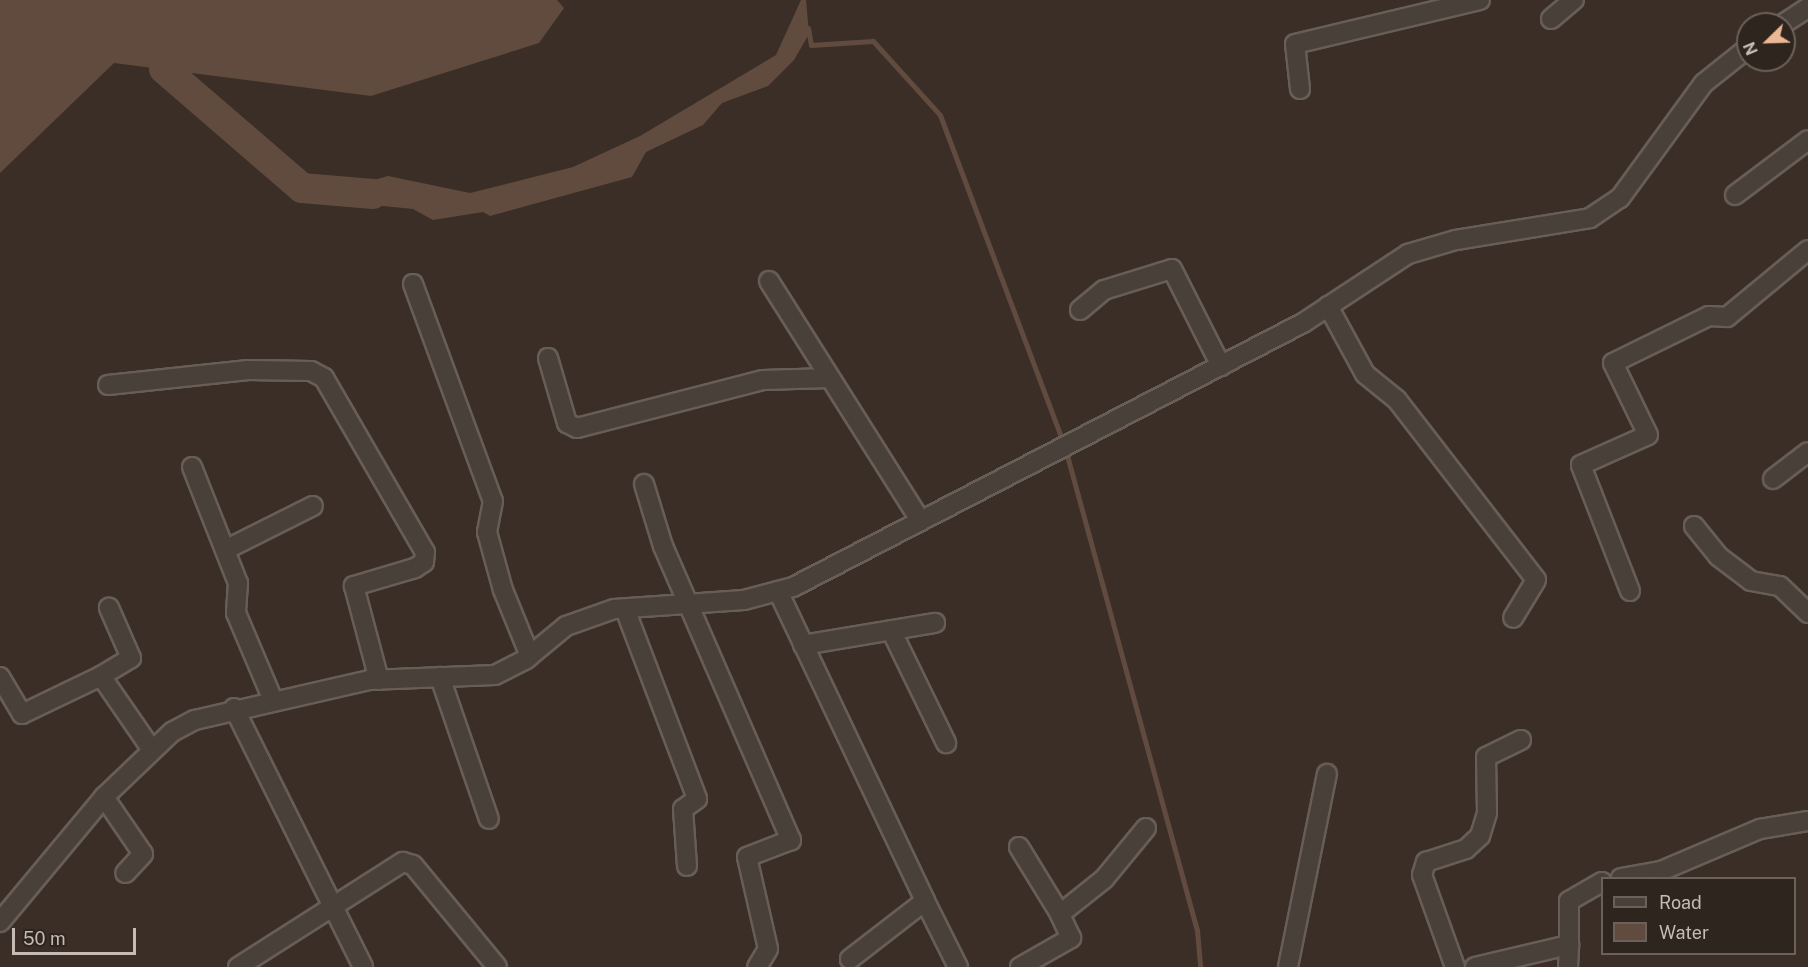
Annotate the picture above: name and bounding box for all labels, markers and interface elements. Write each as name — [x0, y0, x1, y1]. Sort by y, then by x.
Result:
north arrow — [1736, 12, 1796, 72]
text: N — [1740, 39, 1762, 58]
legend — [1601, 877, 1796, 955]
text: Road — [1659, 892, 1702, 913]
scale bar — [15, 916, 140, 954]
text: Water — [1659, 922, 1709, 943]
text: 50 m — [23, 928, 66, 949]

